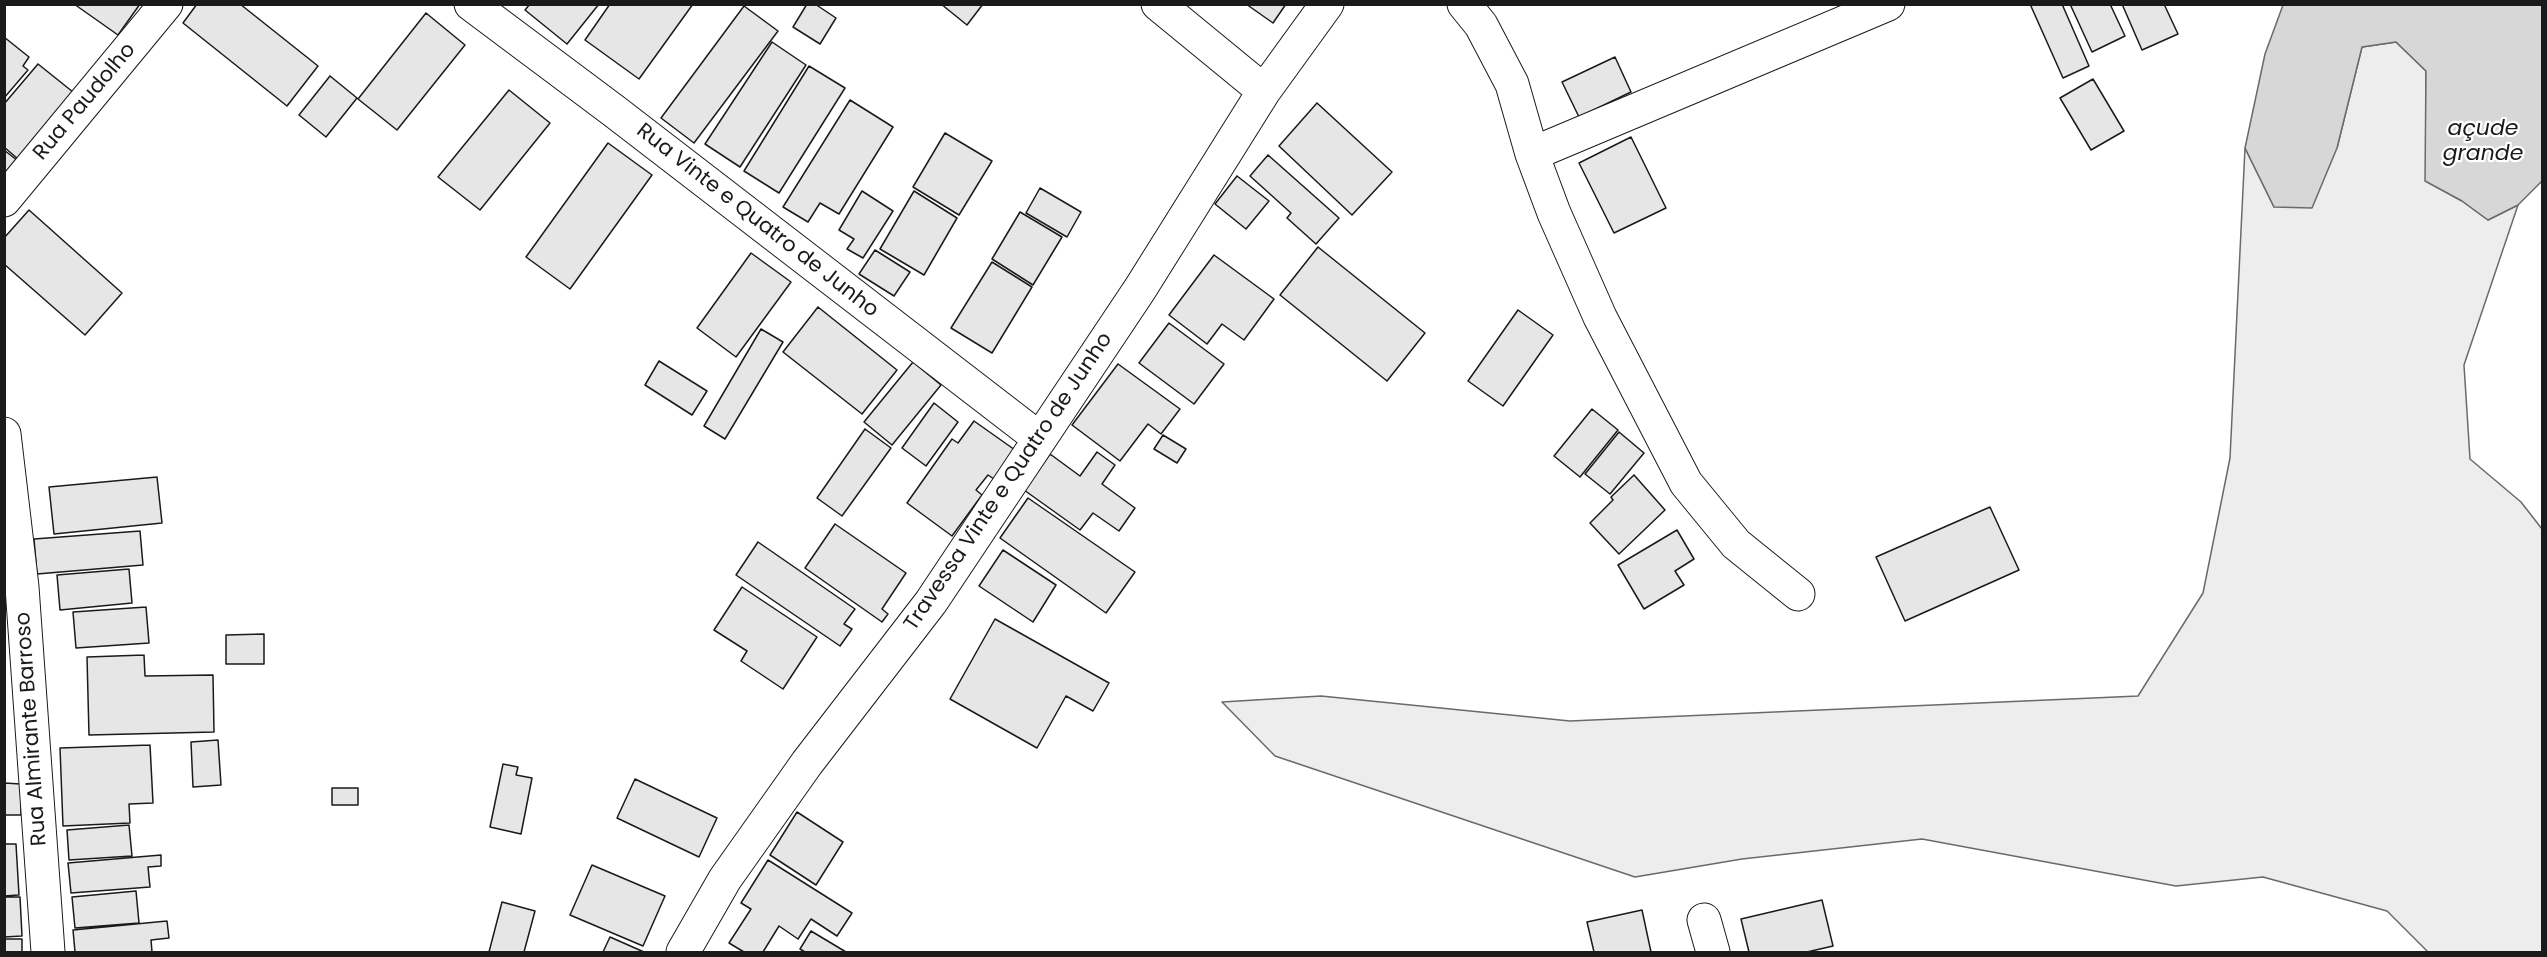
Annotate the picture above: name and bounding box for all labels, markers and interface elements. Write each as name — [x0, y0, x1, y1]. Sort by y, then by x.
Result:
street label: Rua Paudolho — [29, 38, 141, 166]
water label: açude grande — [2443, 116, 2523, 168]
street label: Rua Vinte e Quatro de Junho — [631, 119, 883, 323]
street label: Travessa Vinte e Quatro de Junho — [900, 328, 1118, 636]
street label: Rua Almirante Barroso — [11, 611, 53, 847]

